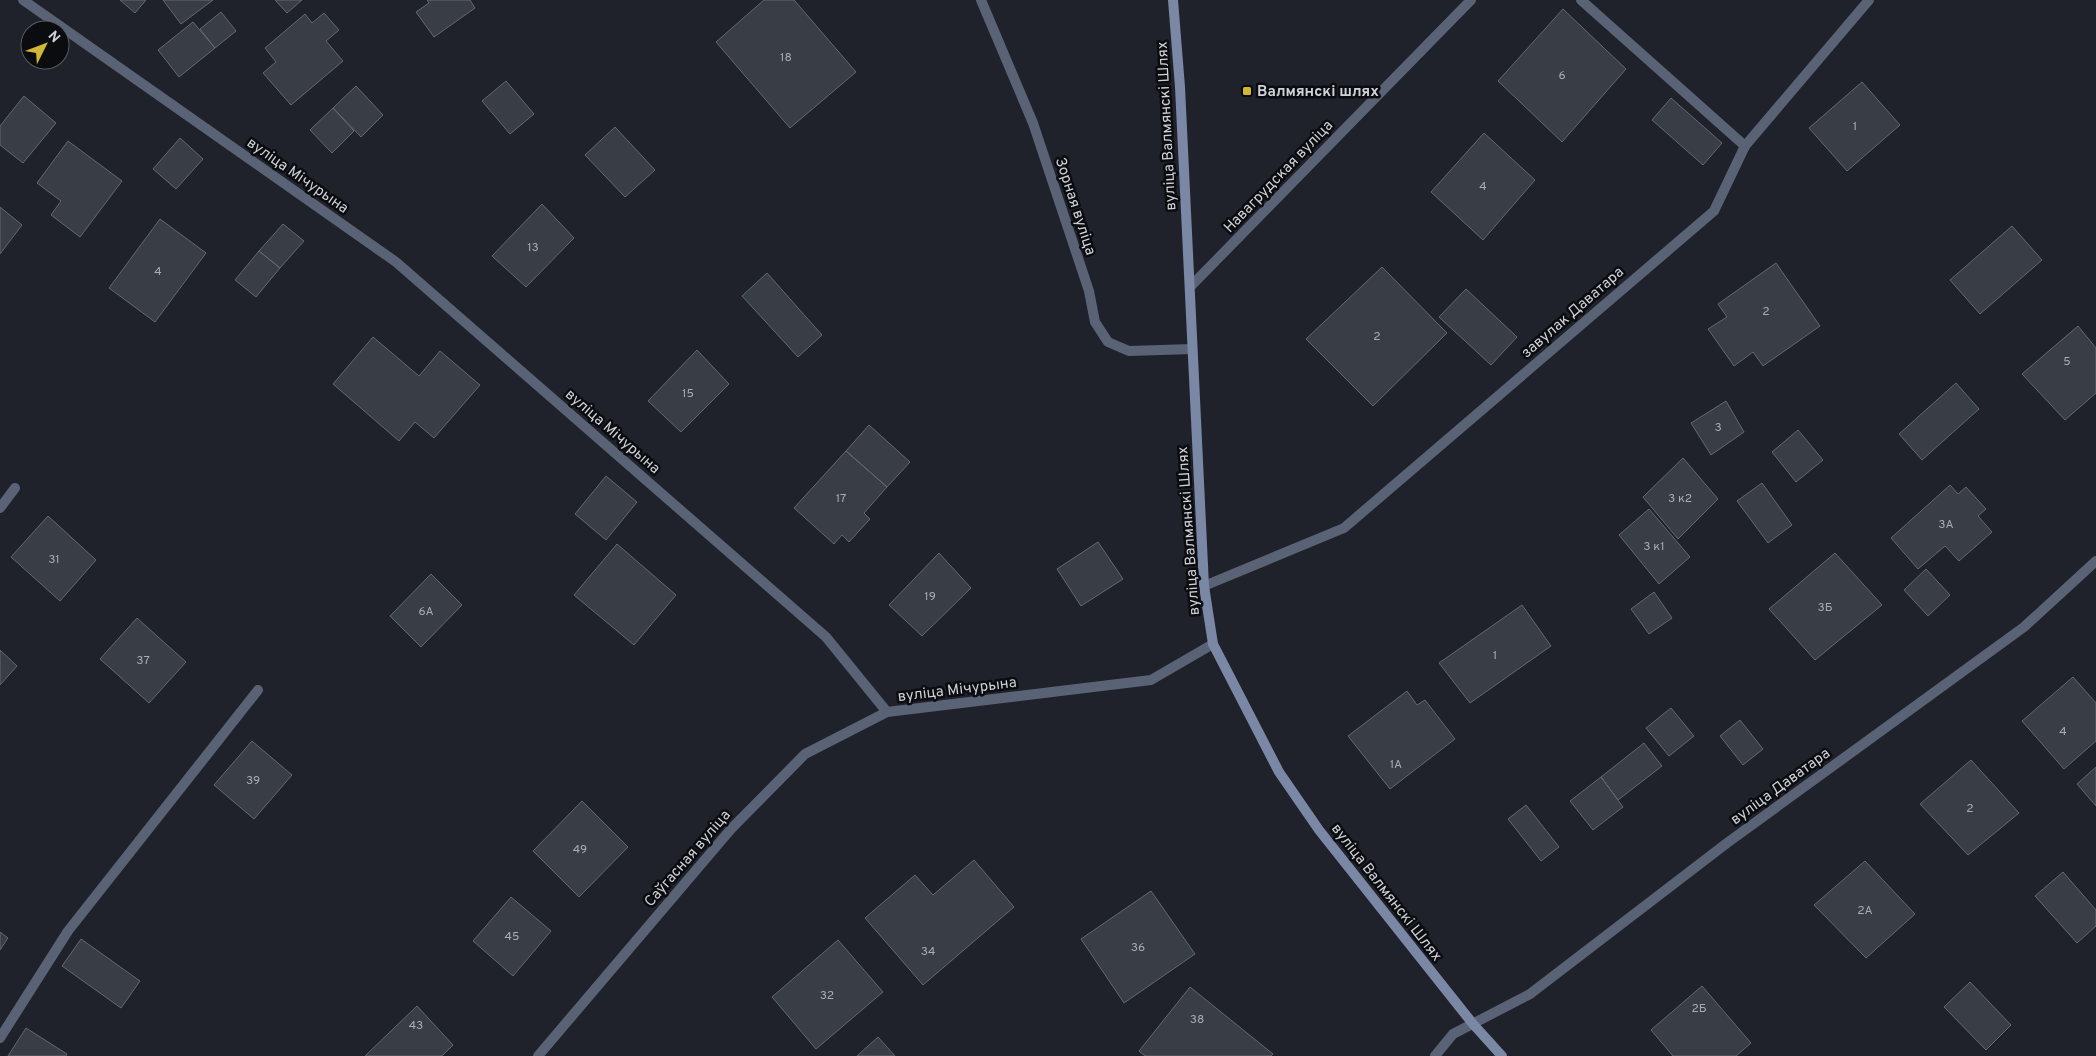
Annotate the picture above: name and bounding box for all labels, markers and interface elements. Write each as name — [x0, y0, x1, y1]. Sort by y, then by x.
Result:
north arrow — [20, 20, 70, 70]
text: N — [44, 28, 63, 47]
street label: вуліца Валмянскі Шлях — [1154, 41, 1181, 211]
house number: 18 — [780, 50, 792, 66]
house number: 6 — [1558, 68, 1566, 84]
place label: Валмянскі шлях — [1257, 83, 1379, 102]
marker: Валмянскі шлях — [1241, 85, 1253, 97]
street label: Навагрудская вуліца — [1220, 117, 1338, 237]
house number: 1 — [1853, 119, 1857, 135]
street label: вуліца Мічурына — [243, 134, 352, 218]
street label: Зорная вуліца — [1050, 155, 1099, 258]
house number: 4 — [1479, 179, 1487, 195]
house number: 13 — [527, 240, 539, 256]
street label: завулак Даватара — [1518, 263, 1628, 363]
house number: 4 — [154, 264, 162, 280]
house number: 2 — [1762, 304, 1770, 320]
house number: 2 — [1373, 329, 1381, 345]
house number: 5 — [2063, 354, 2071, 370]
street label: вуліца Мічурына — [561, 386, 663, 479]
house number: 15 — [682, 386, 694, 402]
house number: 3 — [1714, 420, 1722, 436]
street label: вуліца Валмянскі Шлях — [1174, 446, 1205, 616]
house number: 17 — [836, 491, 846, 507]
house number: 3 к2 — [1668, 491, 1692, 507]
house number: 3А — [1938, 517, 1954, 533]
house number: 3 к1 — [1643, 539, 1665, 555]
house number: 31 — [48, 552, 60, 568]
house number: 19 — [924, 589, 936, 605]
house number: 3Б — [1817, 600, 1833, 616]
house number: 6А — [418, 604, 434, 620]
house number: 1 — [1493, 648, 1497, 664]
house number: 37 — [136, 653, 150, 669]
street label: вуліца Мічурына — [897, 674, 1018, 707]
house number: 4 — [2059, 724, 2067, 740]
street label: вуліца Даватара — [1727, 745, 1834, 830]
house number: 1А — [1390, 757, 1402, 773]
house number: 39 — [246, 773, 260, 789]
house number: 2 — [1966, 801, 1974, 817]
street label: Саўгасная вуліца — [641, 807, 735, 911]
street label: вуліца Валмянскі Шлях — [1326, 820, 1446, 966]
house number: 49 — [573, 842, 587, 858]
house number: 2А — [1857, 903, 1873, 919]
house number: 45 — [505, 929, 519, 945]
house number: 36 — [1131, 940, 1145, 956]
house number: 34 — [921, 944, 935, 960]
house number: 32 — [820, 988, 834, 1004]
house number: 2Б — [1691, 1001, 1707, 1017]
house number: 38 — [1190, 1012, 1204, 1028]
house number: 43 — [409, 1018, 423, 1034]

